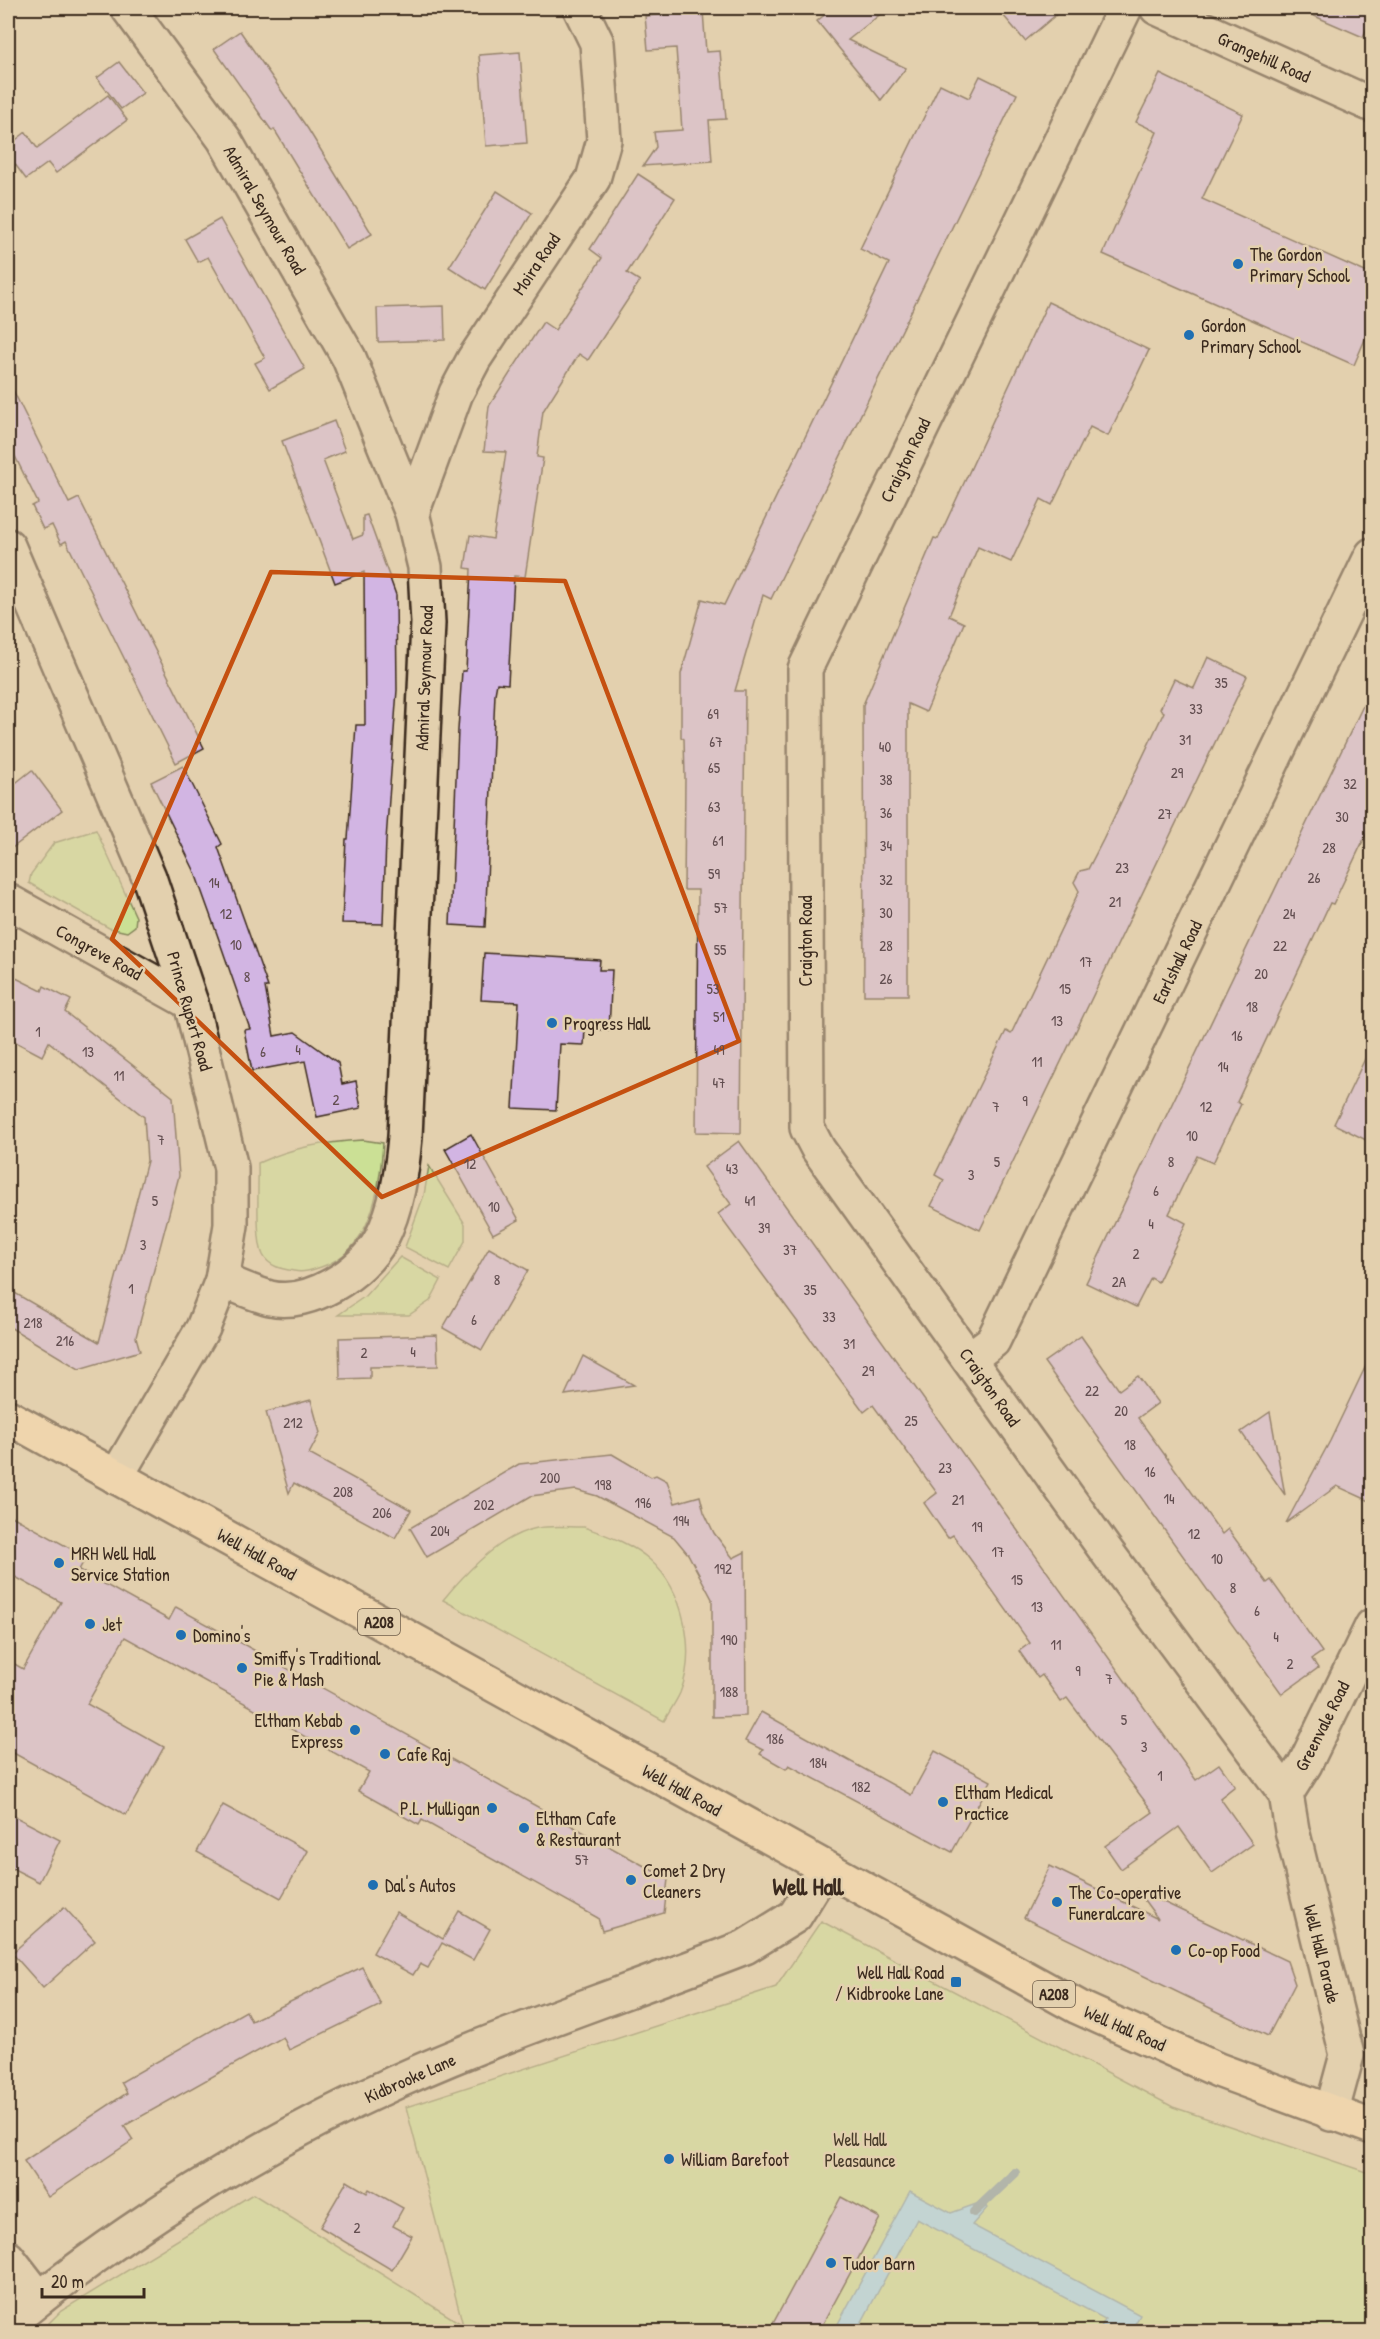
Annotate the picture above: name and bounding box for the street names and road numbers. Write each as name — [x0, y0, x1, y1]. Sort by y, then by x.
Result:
street label: Grangehill Road — [1214, 25, 1314, 89]
street label: Admiral Seymour Road — [218, 141, 312, 279]
street label: Moira Road — [506, 228, 566, 300]
street label: Craigton Road — [874, 414, 936, 506]
street label: Admiral Seymour Road — [409, 605, 439, 751]
street label: Craigton Road — [793, 895, 818, 987]
street label: Earlshall Road — [1146, 916, 1208, 1008]
street label: Congreve Road — [51, 918, 147, 986]
street label: Prince Rupert Road — [161, 948, 219, 1074]
street label: Craigton Road — [954, 1343, 1026, 1431]
street label: Well Hall Road — [213, 1522, 301, 1586]
road number: A208 — [358, 1609, 400, 1635]
street label: Greenvale Road — [1289, 1677, 1355, 1775]
street label: Well Hall Road — [638, 1758, 726, 1822]
street label: Well Hall Parade — [1298, 1902, 1346, 2006]
road number: A208 — [1033, 1981, 1075, 2007]
street label: Well Hall Road — [1080, 1999, 1170, 2057]
street label: Kidbrooke Lane — [361, 2047, 459, 2109]

